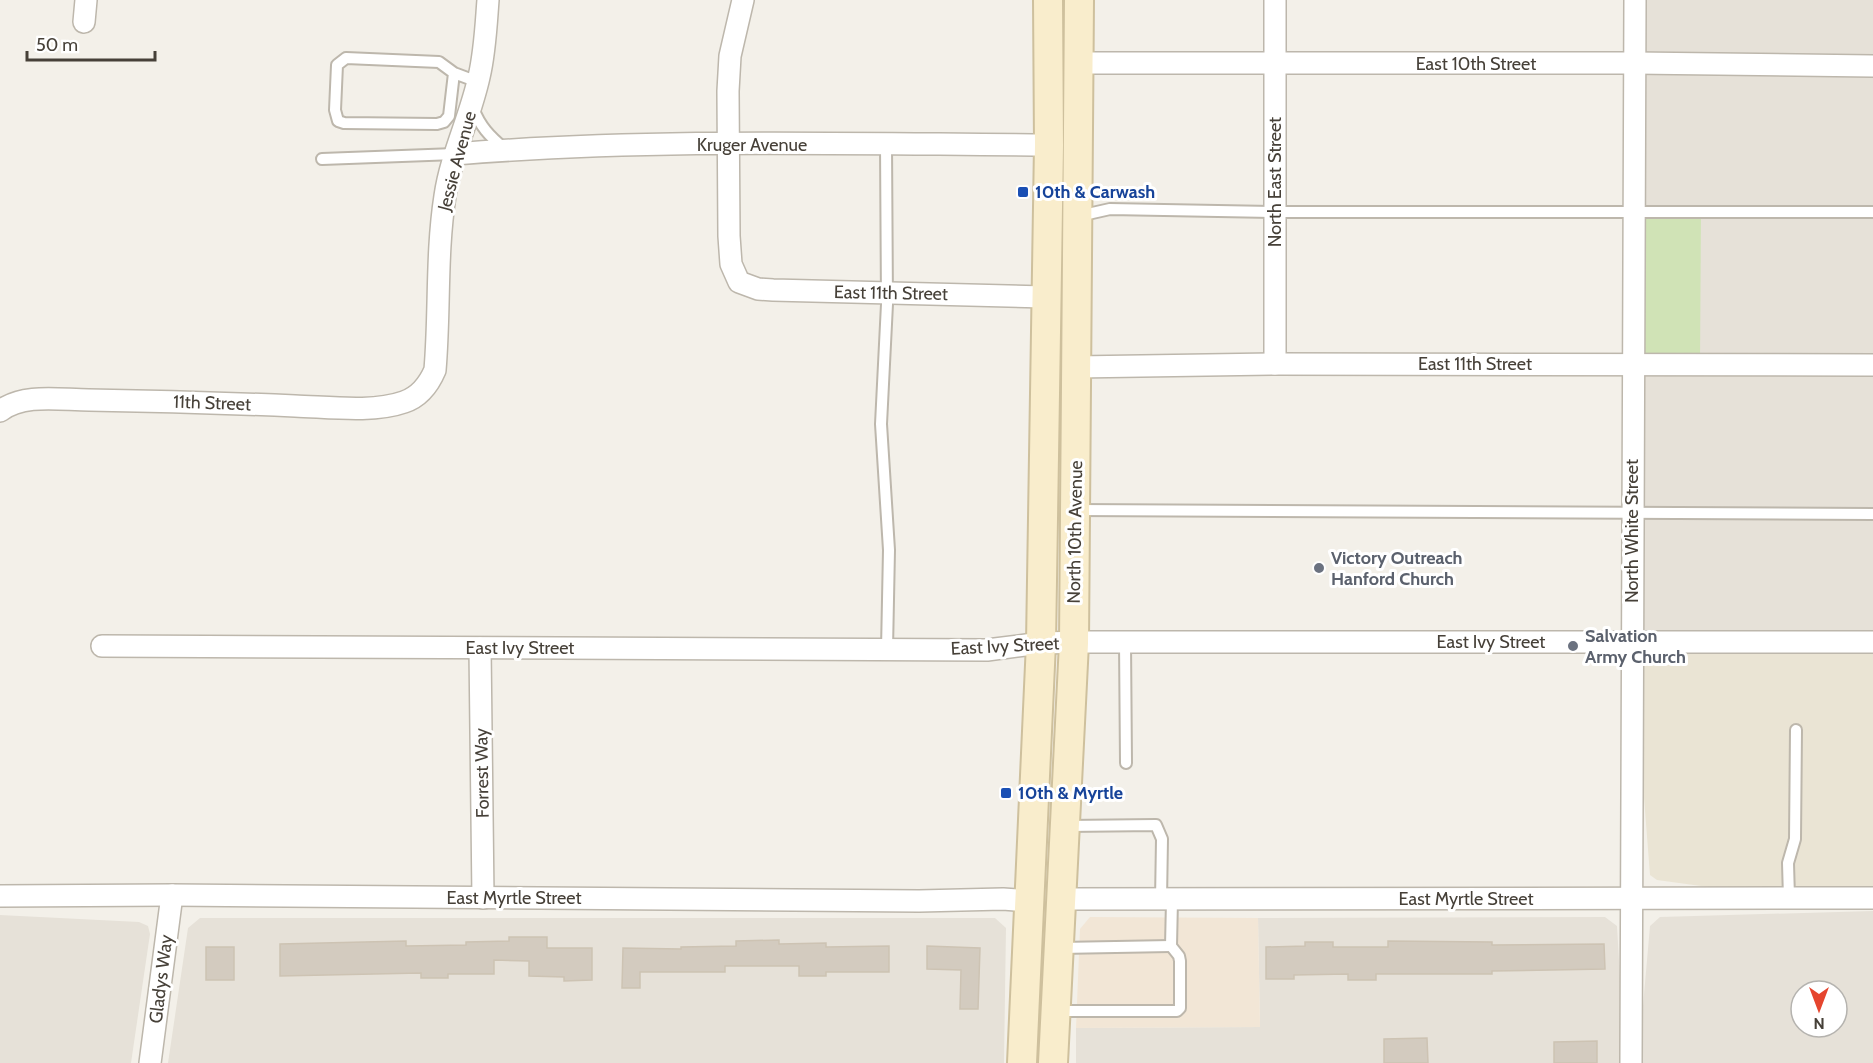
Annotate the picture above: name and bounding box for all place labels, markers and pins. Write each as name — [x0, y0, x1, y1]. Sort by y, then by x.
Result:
place label: 10th & Carwash — [1035, 181, 1155, 203]
marker: 10th & Carwash — [1016, 185, 1030, 199]
place label: Victory Outreach Hanford Church — [1331, 547, 1463, 590]
marker: Victory Outreach Hanford Church — [1312, 561, 1326, 575]
place label: Salvation Army Church — [1585, 625, 1686, 668]
marker: Salvation Army Church — [1566, 639, 1580, 653]
place label: 10th & Myrtle — [1018, 782, 1123, 804]
marker: 10th & Myrtle — [999, 786, 1013, 800]

